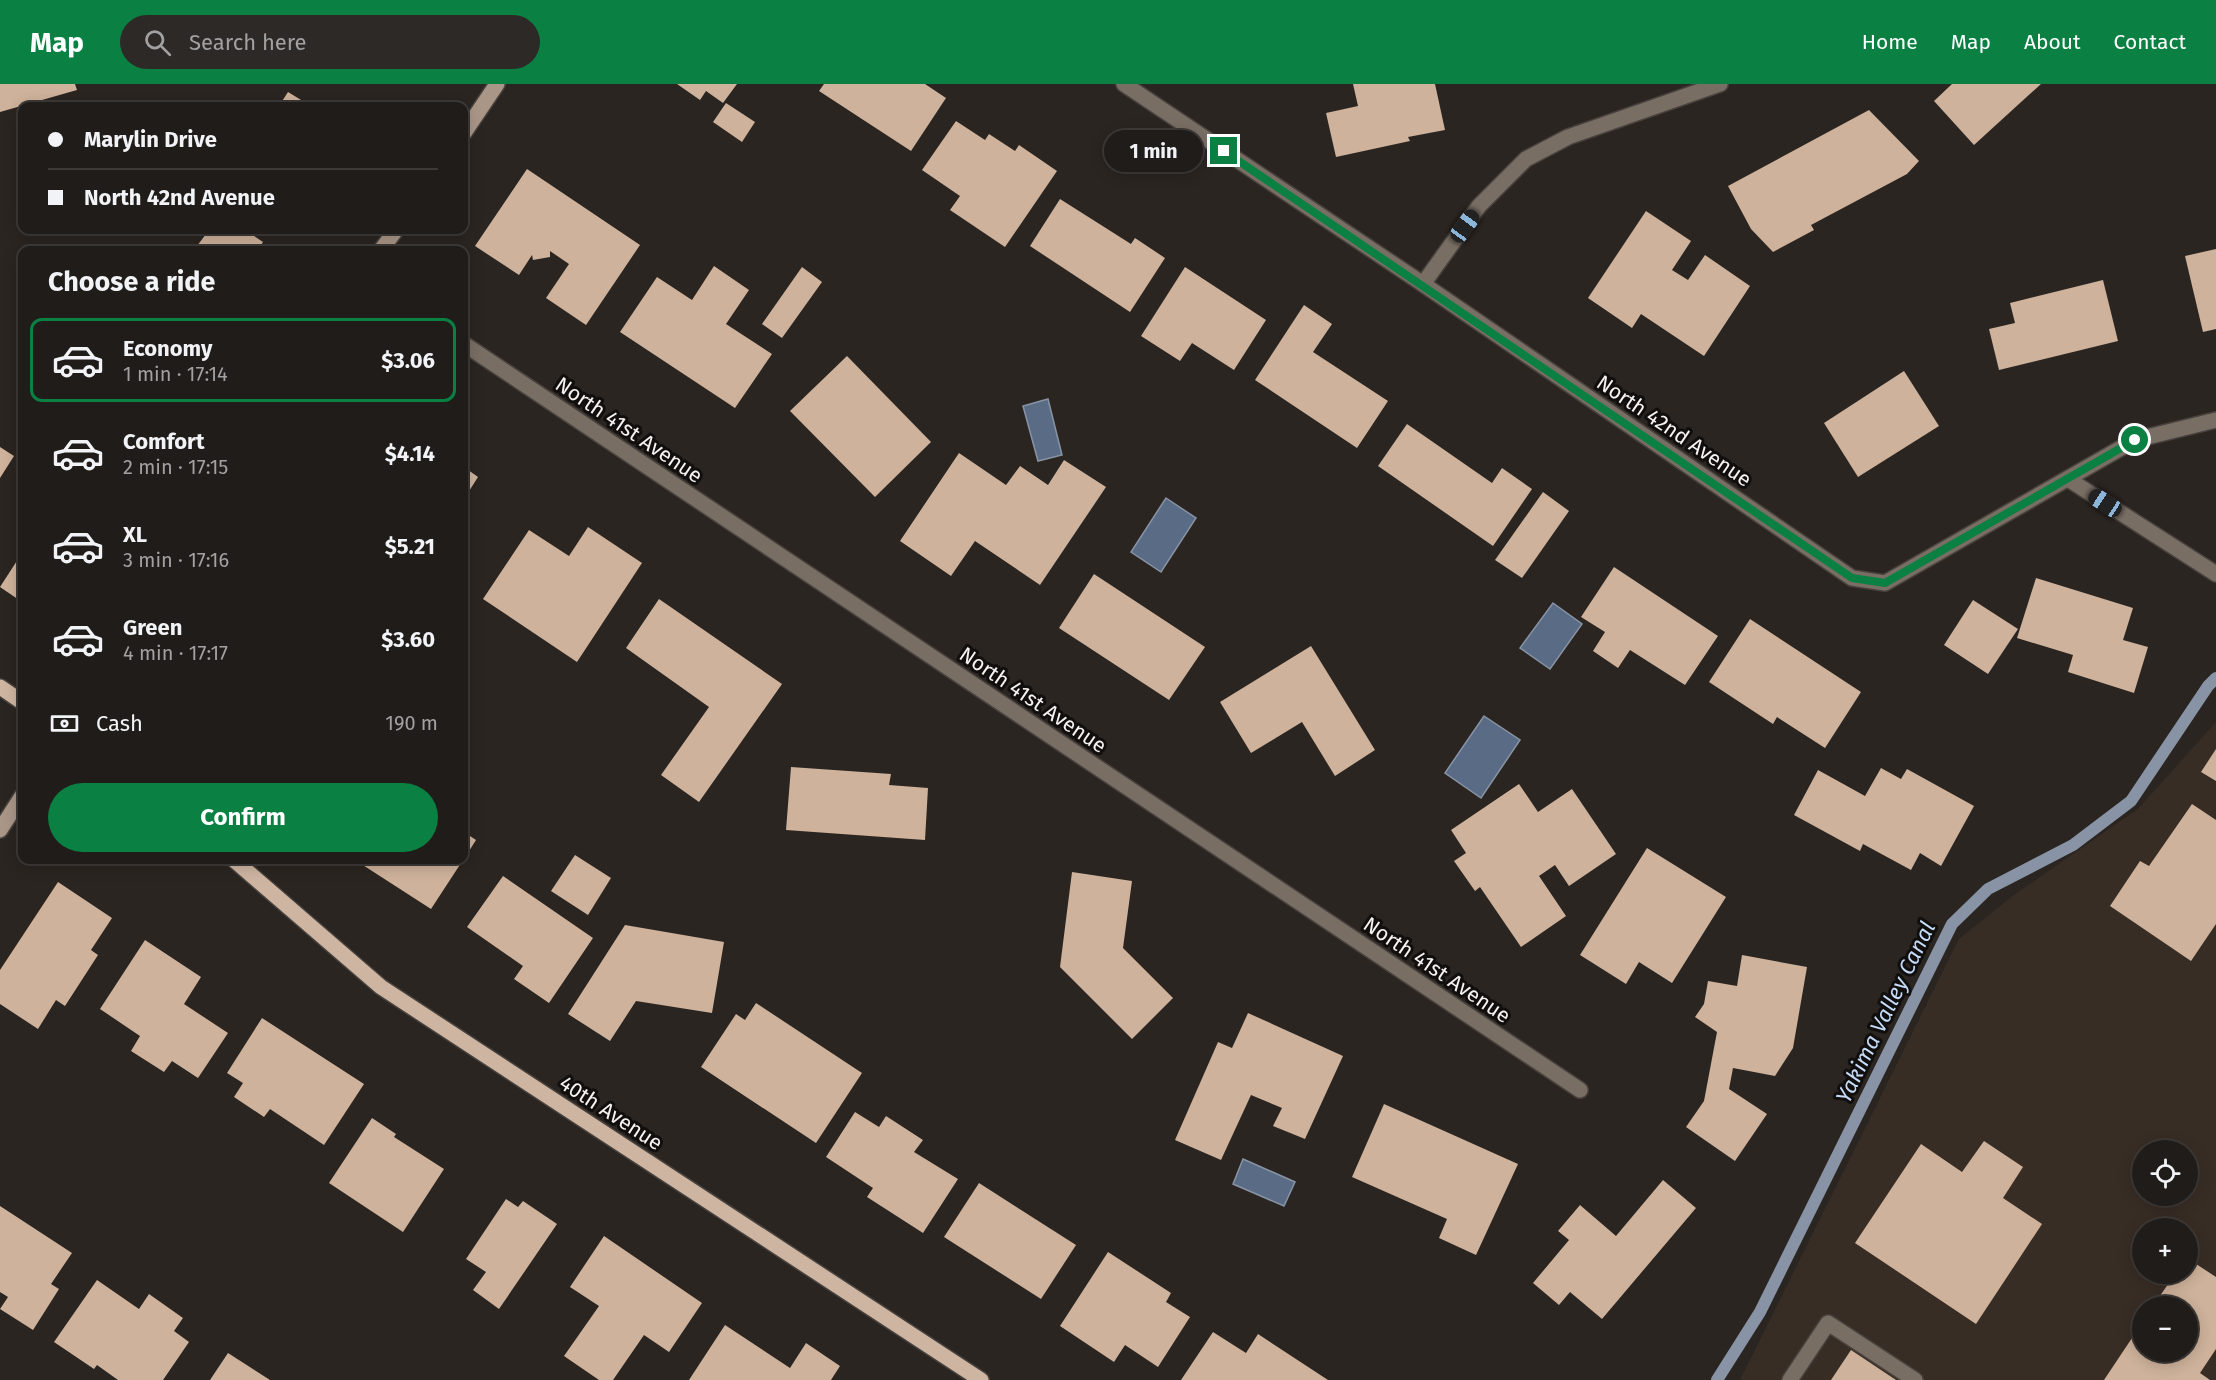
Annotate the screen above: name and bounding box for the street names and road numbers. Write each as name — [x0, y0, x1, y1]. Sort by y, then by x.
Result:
street label: North 42nd Avenue — [1592, 369, 1756, 493]
street label: North 41st Avenue — [550, 371, 708, 489]
street label: North 41st Avenue — [954, 641, 1112, 759]
street label: North 41st Avenue — [1358, 911, 1516, 1029]
street label: 40th Avenue — [554, 1070, 668, 1156]

